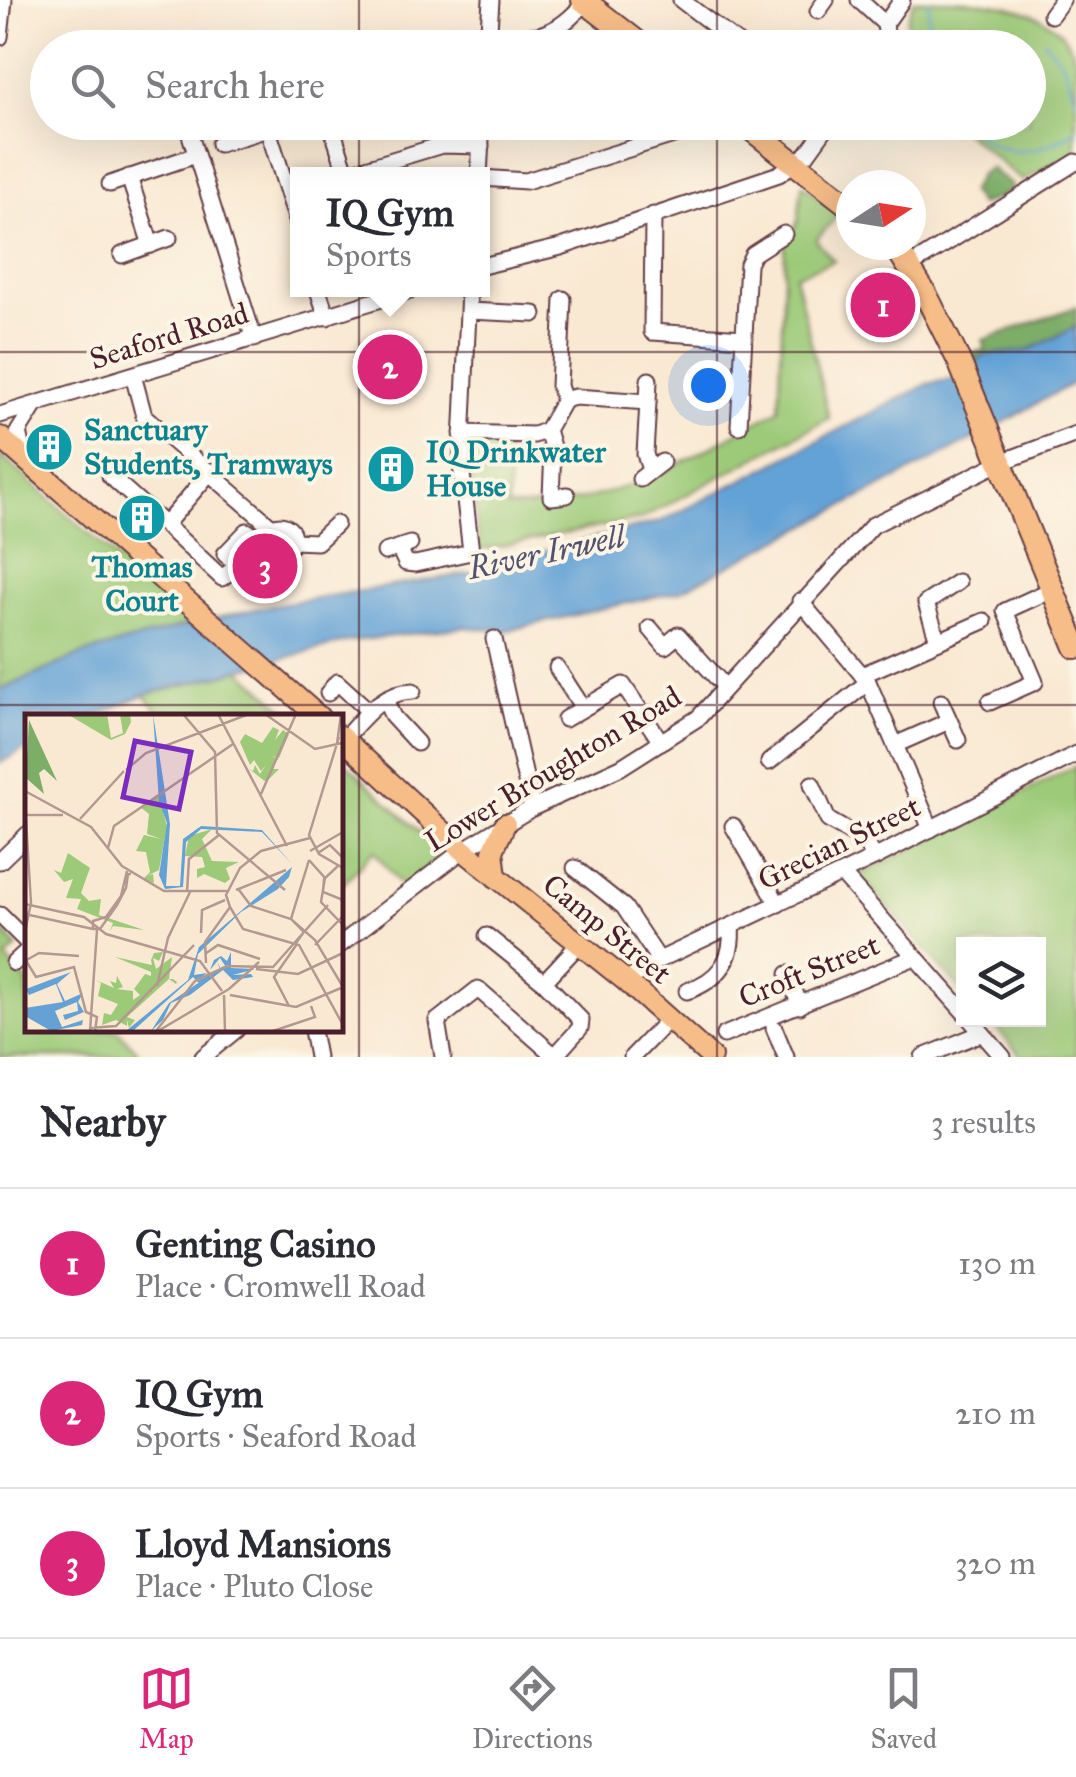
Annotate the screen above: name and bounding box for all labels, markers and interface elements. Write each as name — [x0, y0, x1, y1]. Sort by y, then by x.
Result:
search box — [30, 30, 1046, 140]
icon: search — [65, 58, 120, 113]
text: Search here — [145, 62, 325, 108]
popup — [290, 167, 490, 297]
north arrow — [836, 170, 926, 260]
text: IQ Gym — [326, 190, 454, 236]
text: Sports — [326, 236, 412, 275]
pin: 1 — [850, 268, 916, 342]
street label: Seaford Road — [85, 295, 253, 377]
pin: 2 — [358, 330, 422, 404]
your location — [683, 360, 734, 411]
place label: Sanctuary Students, Tramways — [84, 412, 333, 482]
building icon: Sanctuary Students, Tramways — [23, 421, 75, 473]
place label: IQ Drinkwater House — [426, 434, 607, 504]
building icon: IQ Drinkwater House — [365, 443, 417, 495]
building icon: Thomas Court — [116, 492, 168, 544]
water label: River Irwell — [463, 516, 630, 588]
pin: 3 — [232, 528, 298, 604]
place label: Thomas Court — [91, 549, 193, 619]
street label: Lower Broughton Road — [418, 678, 688, 860]
inset map — [25, 714, 342, 1032]
street label: Grecian Street — [752, 788, 926, 898]
street label: Camp Street — [536, 866, 679, 992]
street label: Croft Street — [733, 926, 885, 1016]
map controls — [956, 937, 1046, 1027]
button: layers — [956, 937, 1046, 1027]
text: Nearby — [40, 1096, 165, 1148]
text: 3 results — [931, 1103, 1036, 1142]
text: Genting Casino — [135, 1221, 376, 1267]
text: 1 — [66, 1244, 79, 1283]
text: 130 m — [958, 1244, 1036, 1283]
text: Place · Cromwell Road — [135, 1267, 426, 1306]
text: IQ Gym — [135, 1371, 263, 1417]
text: 2 — [65, 1394, 80, 1433]
text: 210 m — [955, 1394, 1036, 1433]
text: Sports · Seaford Road — [135, 1417, 417, 1456]
text: Lloyd Mansions — [135, 1521, 391, 1567]
text: 3 — [66, 1544, 79, 1583]
text: 320 m — [955, 1544, 1036, 1583]
text: Place · Pluto Close — [135, 1567, 373, 1606]
tab: Map — [139, 1661, 194, 1756]
tab: Directions — [472, 1661, 593, 1756]
tab: Saved — [871, 1661, 937, 1756]

